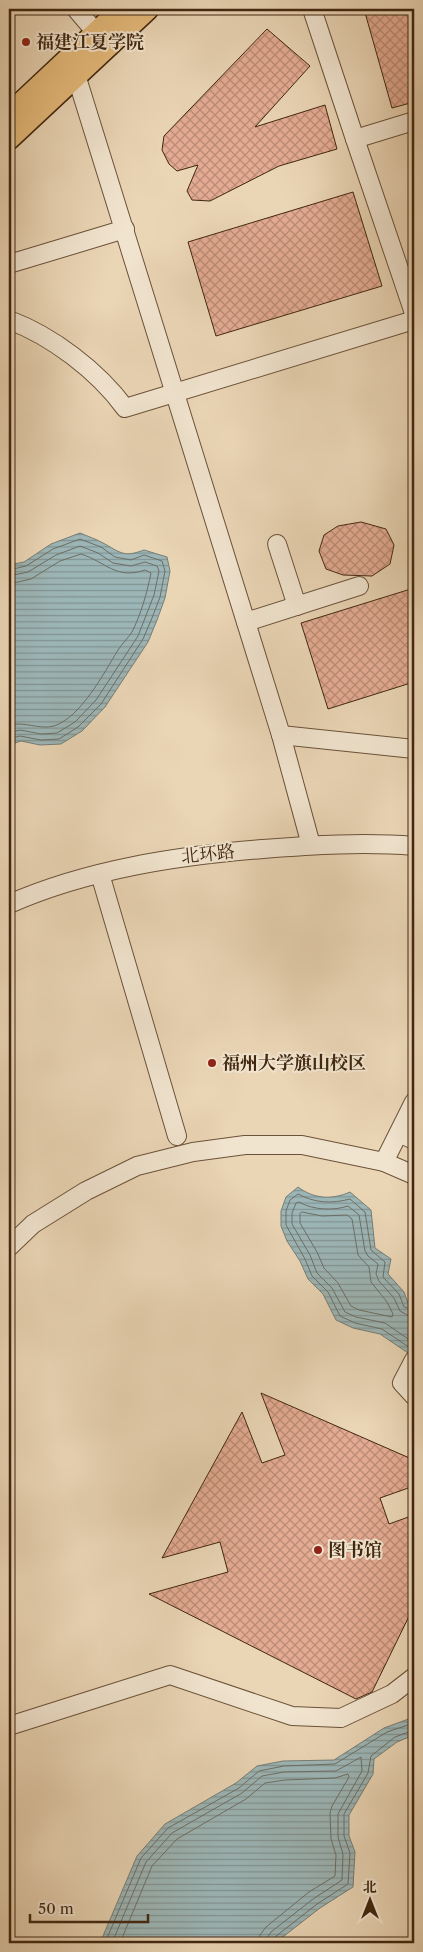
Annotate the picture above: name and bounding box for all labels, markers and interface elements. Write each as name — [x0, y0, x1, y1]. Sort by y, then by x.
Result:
place label: 福建江夏学院 — [36, 31, 144, 53]
marker: 福建江夏学院 — [20, 36, 32, 48]
street label: 北环路 — [180, 840, 236, 868]
place label: 福州大学旗山校区 — [222, 1052, 366, 1074]
marker: 福州大学旗山校区 — [206, 1057, 218, 1069]
place label: 图书馆 — [328, 1539, 382, 1561]
marker: 图书馆 — [312, 1544, 324, 1556]
north arrow — [346, 1874, 396, 1924]
text: 北 — [363, 1878, 377, 1896]
scale bar — [30, 1892, 148, 1924]
text: 50 m — [38, 1899, 74, 1918]

